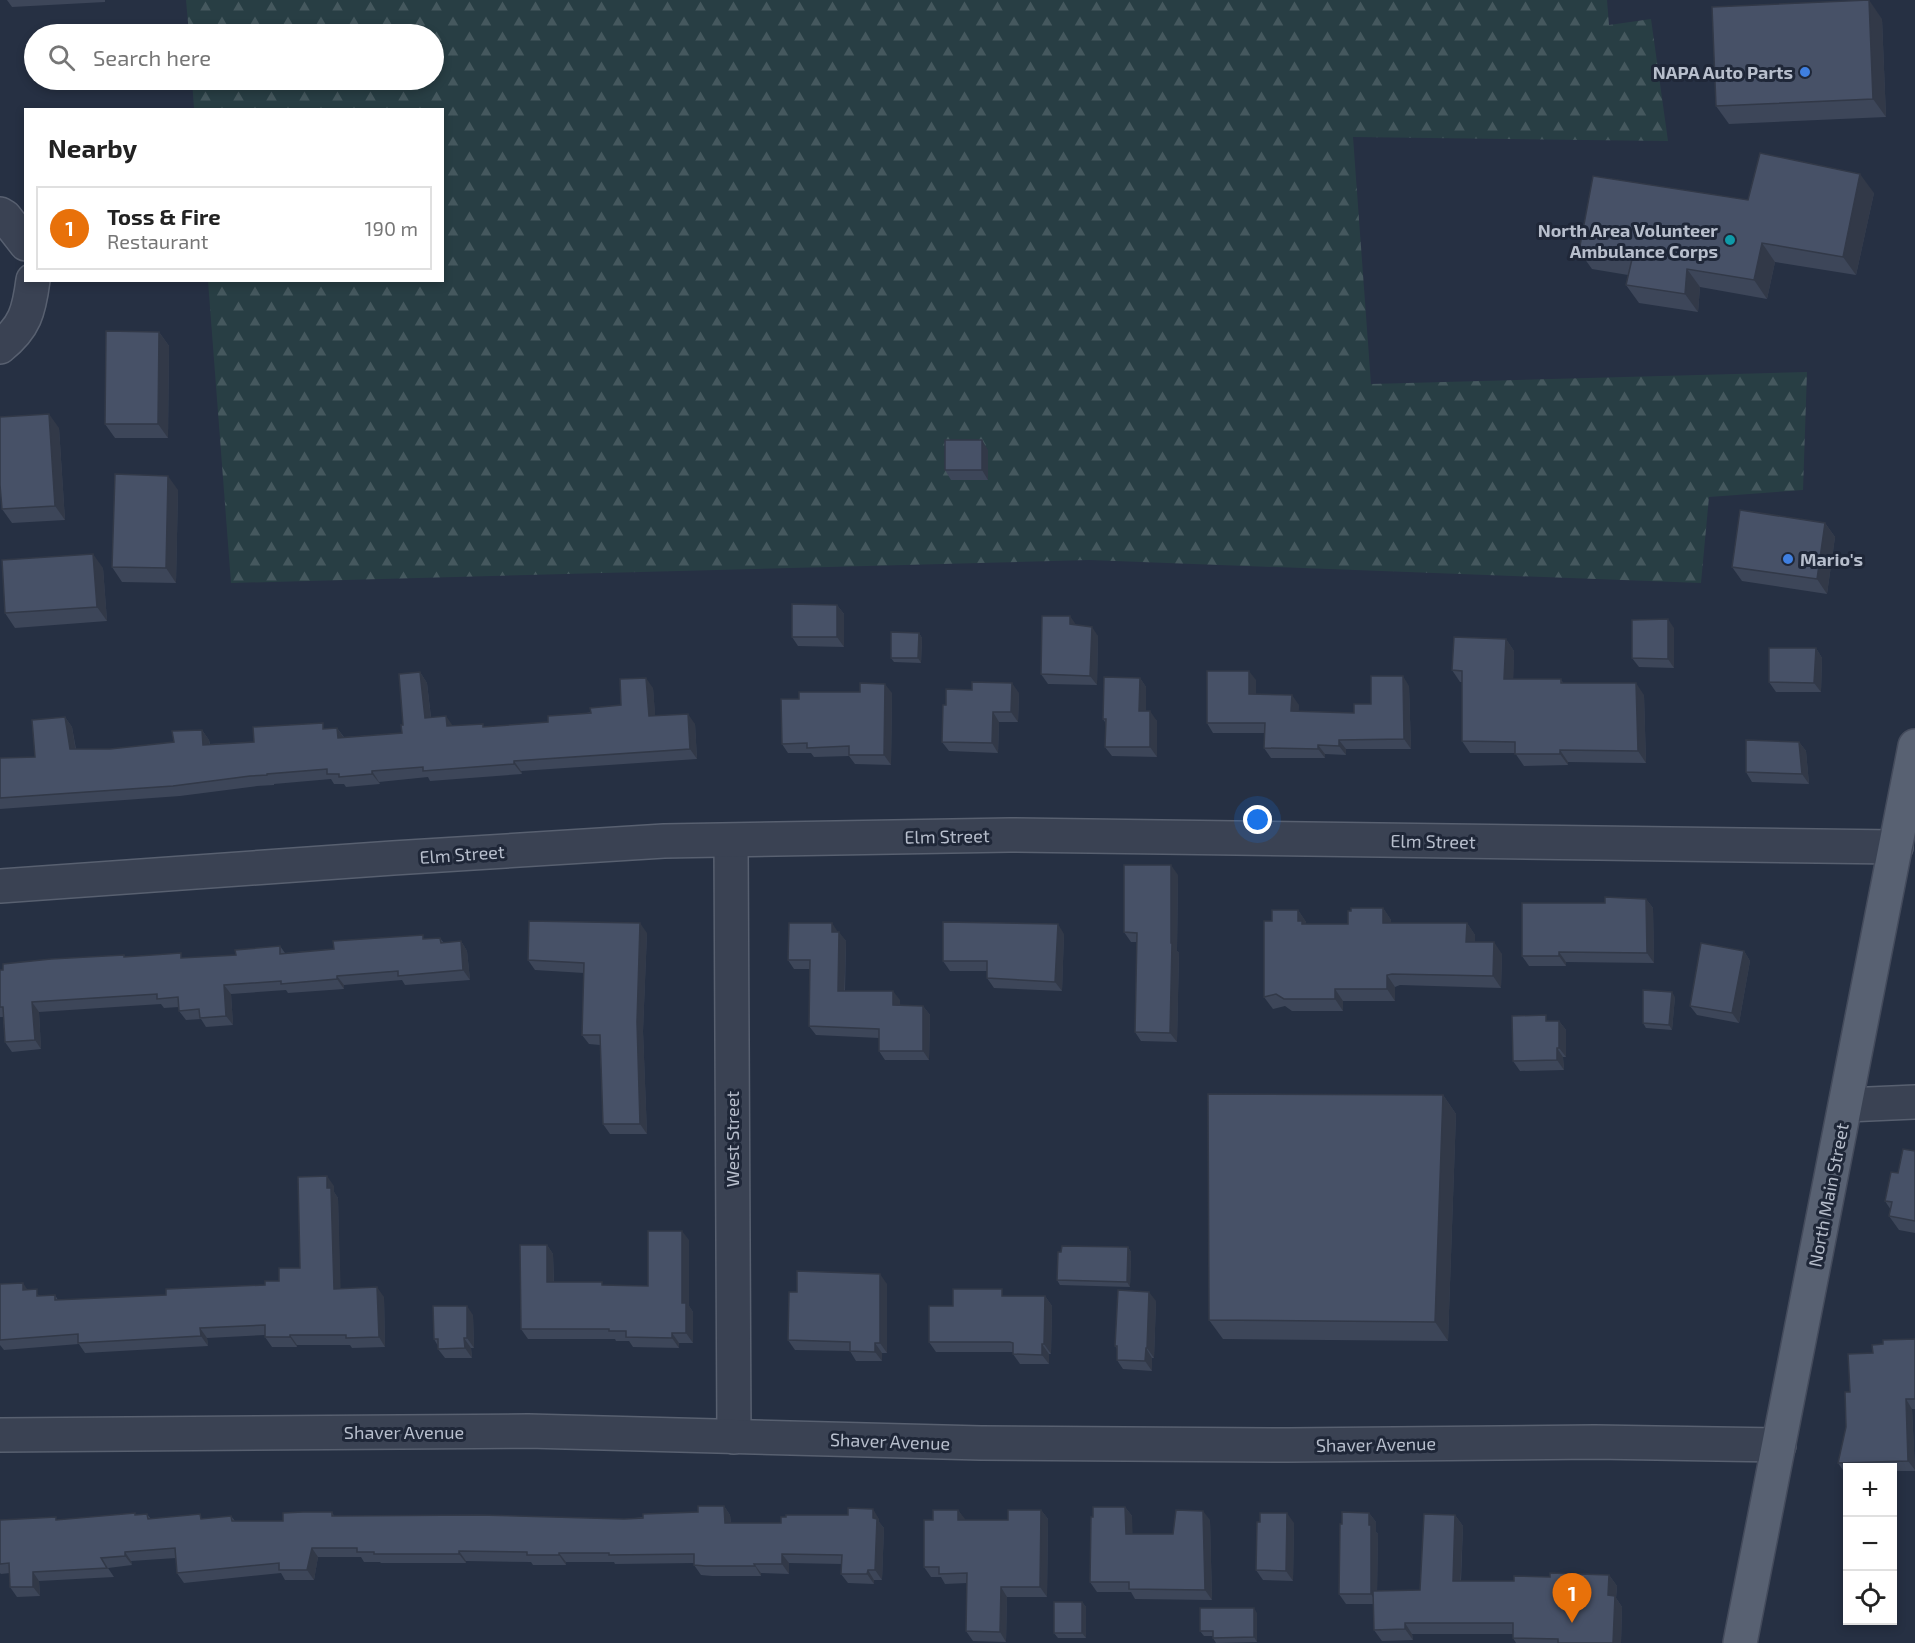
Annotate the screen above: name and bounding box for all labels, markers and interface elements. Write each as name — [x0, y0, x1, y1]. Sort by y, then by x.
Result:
search box — [24, 24, 444, 90]
icon: search — [45, 41, 78, 74]
text: Search here — [93, 44, 211, 70]
place label: NAPA Auto Parts — [1653, 61, 1793, 83]
marker: NAPA Auto Parts — [1798, 65, 1812, 79]
text: Nearby — [48, 132, 137, 163]
text: Toss & Fire — [107, 203, 221, 229]
text: 1 — [65, 216, 74, 240]
text: 190 m — [365, 216, 418, 240]
place label: North Area Volunteer Ambulance Corps — [1538, 219, 1718, 262]
text: Restaurant — [107, 229, 208, 253]
marker: North Area Volunteer Ambulance Corps — [1723, 233, 1737, 247]
place label: Mario's — [1800, 548, 1863, 570]
marker: Mario's — [1781, 552, 1795, 566]
your location — [1243, 805, 1272, 834]
street label: Elm Street — [904, 824, 990, 848]
street label: Elm Street — [1390, 829, 1476, 853]
street label: Elm Street — [419, 840, 505, 868]
street label: West Street — [721, 1091, 743, 1187]
street label: North Main Street — [1803, 1121, 1853, 1269]
street label: Shaver Avenue — [344, 1421, 464, 1443]
street label: Shaver Avenue — [830, 1428, 950, 1454]
street label: Shaver Avenue — [1316, 1432, 1436, 1456]
map controls — [1843, 1463, 1897, 1625]
button: + — [1843, 1463, 1897, 1517]
button: − — [1843, 1517, 1897, 1571]
button: locate — [1843, 1571, 1897, 1625]
pin: 1 — [1552, 1574, 1592, 1623]

